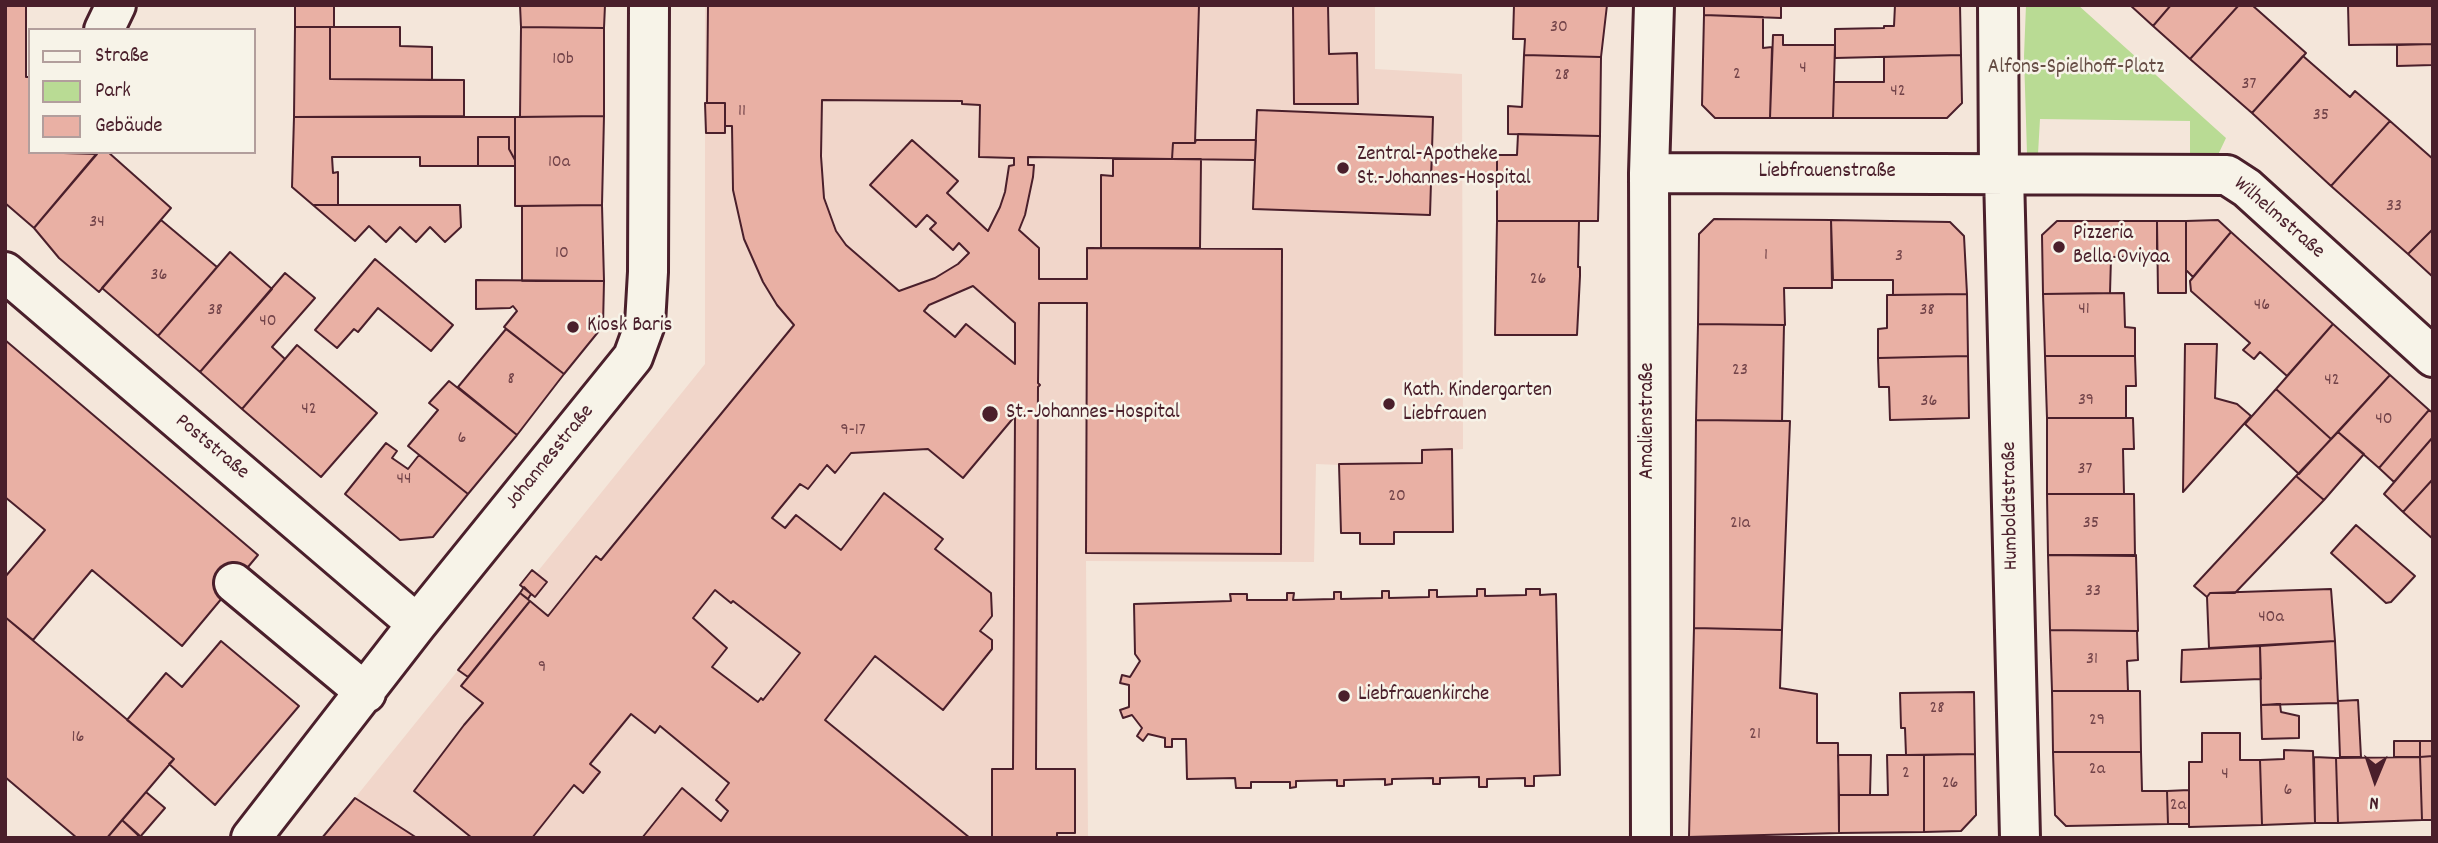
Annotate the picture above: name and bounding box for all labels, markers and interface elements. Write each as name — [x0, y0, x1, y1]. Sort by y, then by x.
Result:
house number: 30 — [1550, 18, 1568, 40]
legend — [28, 28, 256, 154]
text: Straße — [95, 42, 149, 72]
house number: 10b — [552, 50, 574, 72]
park label: Alfons-Spielhoff-Platz — [1988, 56, 2164, 82]
house number: 4 — [1799, 59, 1807, 81]
house number: 2 — [1733, 65, 1741, 87]
house number: 28 — [1554, 66, 1570, 88]
house number: 37 — [2242, 75, 2256, 97]
text: Park — [95, 77, 131, 107]
house number: 42 — [1890, 82, 1906, 104]
house number: 11 — [738, 102, 746, 124]
house number: 35 — [2313, 106, 2329, 128]
text: Gebäude — [95, 112, 163, 142]
place label: Zentral-Apotheke St.-Johannes-Hospital — [1357, 143, 1531, 193]
house number: 10a — [548, 153, 570, 175]
marker: Zentral-Apotheke St.-Johannes-Hospital — [1335, 160, 1351, 176]
street label: Liebfrauenstraße — [1758, 160, 1896, 186]
street label: Wilhelmstraße — [2227, 173, 2329, 265]
house number: 33 — [2386, 197, 2402, 219]
house number: 34 — [89, 213, 105, 235]
place label: Pizzeria Bella Oviyaa — [2073, 222, 2170, 272]
marker: Pizzeria Bella Oviyaa — [2051, 239, 2067, 255]
house number: 10 — [555, 244, 569, 266]
house number: 1 — [1764, 246, 1768, 268]
house number: 3 — [1895, 247, 1903, 269]
house number: 36 — [151, 266, 167, 288]
house number: 26 — [1530, 270, 1546, 292]
house number: 46 — [2254, 296, 2270, 318]
house number: 41 — [2078, 300, 2090, 322]
house number: 38 — [207, 301, 223, 323]
house number: 38 — [1919, 301, 1935, 323]
house number: 40 — [259, 312, 277, 334]
place label: Kiosk Baris — [587, 314, 672, 340]
marker: Kiosk Baris — [565, 319, 581, 335]
house number: 23 — [1732, 361, 1748, 383]
street label: Amalienstraße — [1636, 363, 1662, 479]
house number: 8 — [507, 370, 515, 392]
house number: 42 — [2324, 371, 2340, 393]
place label: Kath. Kindergarten Liebfrauen — [1403, 379, 1552, 429]
house number: 39 — [2078, 391, 2094, 413]
house number: 36 — [1921, 392, 1937, 414]
marker: Kath. Kindergarten Liebfrauen — [1381, 396, 1397, 412]
house number: 42 — [301, 400, 317, 422]
street label: Johannesstraße — [501, 401, 601, 515]
place label: St.-Johannes-Hospital — [1006, 401, 1180, 427]
marker: St.-Johannes-Hospital — [980, 404, 1000, 424]
street label: Poststraße — [169, 410, 253, 486]
house number: 40 — [2375, 410, 2393, 432]
house number: 9-17 — [840, 421, 866, 443]
house number: 6 — [458, 429, 466, 451]
street label: Humboldtstraße — [1998, 441, 2026, 571]
house number: 37 — [2078, 460, 2092, 482]
house number: 44 — [397, 470, 411, 492]
house number: 20 — [1388, 487, 1406, 509]
house number: 21a — [1730, 514, 1750, 536]
house number: 35 — [2083, 514, 2099, 536]
house number: 33 — [2085, 582, 2101, 604]
house number: 40a — [2258, 608, 2284, 630]
house number: 31 — [2086, 650, 2098, 672]
house number: 9 — [538, 658, 546, 680]
place label: Liebfrauenkirche — [1358, 683, 1489, 709]
marker: Liebfrauenkirche — [1336, 688, 1352, 704]
house number: 28 — [1929, 699, 1945, 721]
house number: 29 — [2089, 711, 2105, 733]
house number: 21 — [1749, 725, 1761, 747]
house number: 16 — [72, 728, 84, 750]
north arrow — [2340, 745, 2410, 815]
house number: 2a — [2089, 760, 2105, 782]
house number: 2 — [1902, 764, 1910, 786]
house number: 4 — [2221, 765, 2229, 787]
house number: 26 — [1942, 774, 1958, 796]
house number: 6 — [2284, 781, 2292, 803]
text: N — [2369, 788, 2379, 815]
house number: 2a — [2170, 796, 2186, 818]

